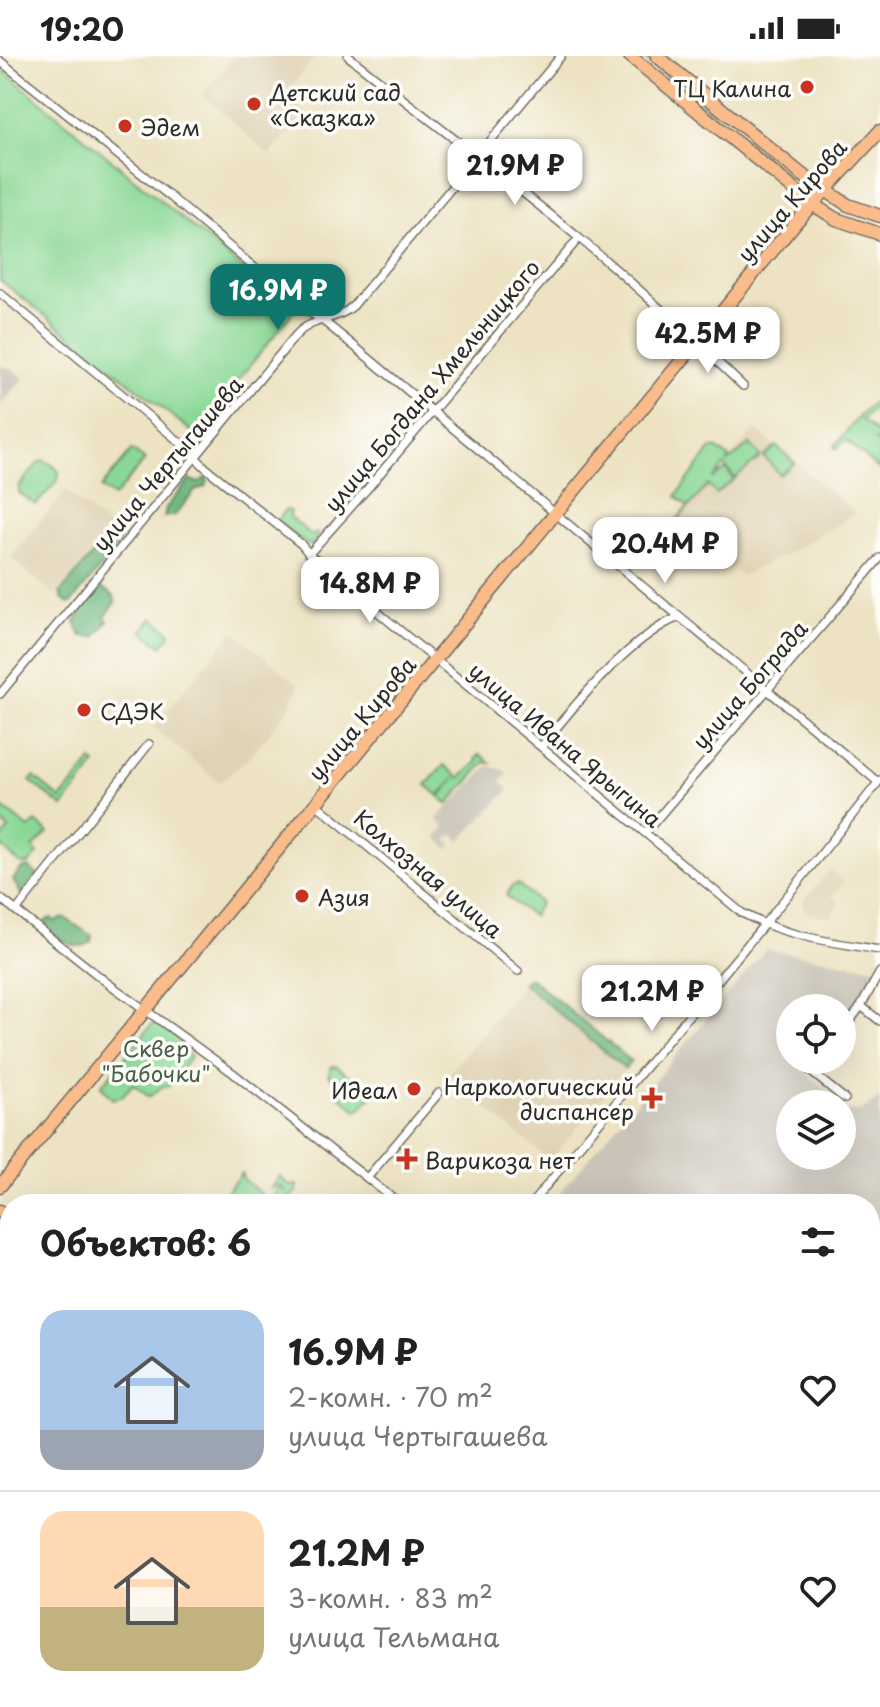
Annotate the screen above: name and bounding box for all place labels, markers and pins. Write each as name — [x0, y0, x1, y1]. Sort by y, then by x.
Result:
place label: ТЦ Калина — [673, 71, 791, 104]
place label: Детский сад «Сказка» — [269, 75, 401, 133]
marker: ТЦ Калина — [798, 78, 816, 96]
marker: Детский сад «Сказка» — [245, 95, 263, 113]
place label: Эдем — [141, 110, 200, 143]
marker: Эдем — [116, 117, 134, 135]
pin: 21.9M ₽ — [441, 139, 589, 207]
pin: 16.9M ₽ — [204, 264, 352, 332]
pin: 42.5M ₽ — [634, 307, 782, 375]
pin: 20.4M ₽ — [591, 517, 739, 585]
pin: 14.8M ₽ — [296, 557, 444, 625]
place label: СДЭК — [100, 694, 165, 727]
marker: СДЭК — [75, 701, 93, 719]
place label: Азия — [318, 880, 370, 913]
marker: Азия — [293, 887, 311, 905]
pin: 21.2M ₽ — [578, 965, 726, 1033]
place label: Наркологический диспансер — [444, 1069, 634, 1127]
place label: Идеал — [332, 1073, 398, 1106]
marker: Идеал — [405, 1080, 423, 1098]
marker: Наркологический диспансер — [641, 1087, 663, 1109]
place label: Варикоза нет — [425, 1143, 575, 1176]
marker: Варикоза нет — [396, 1148, 418, 1170]

